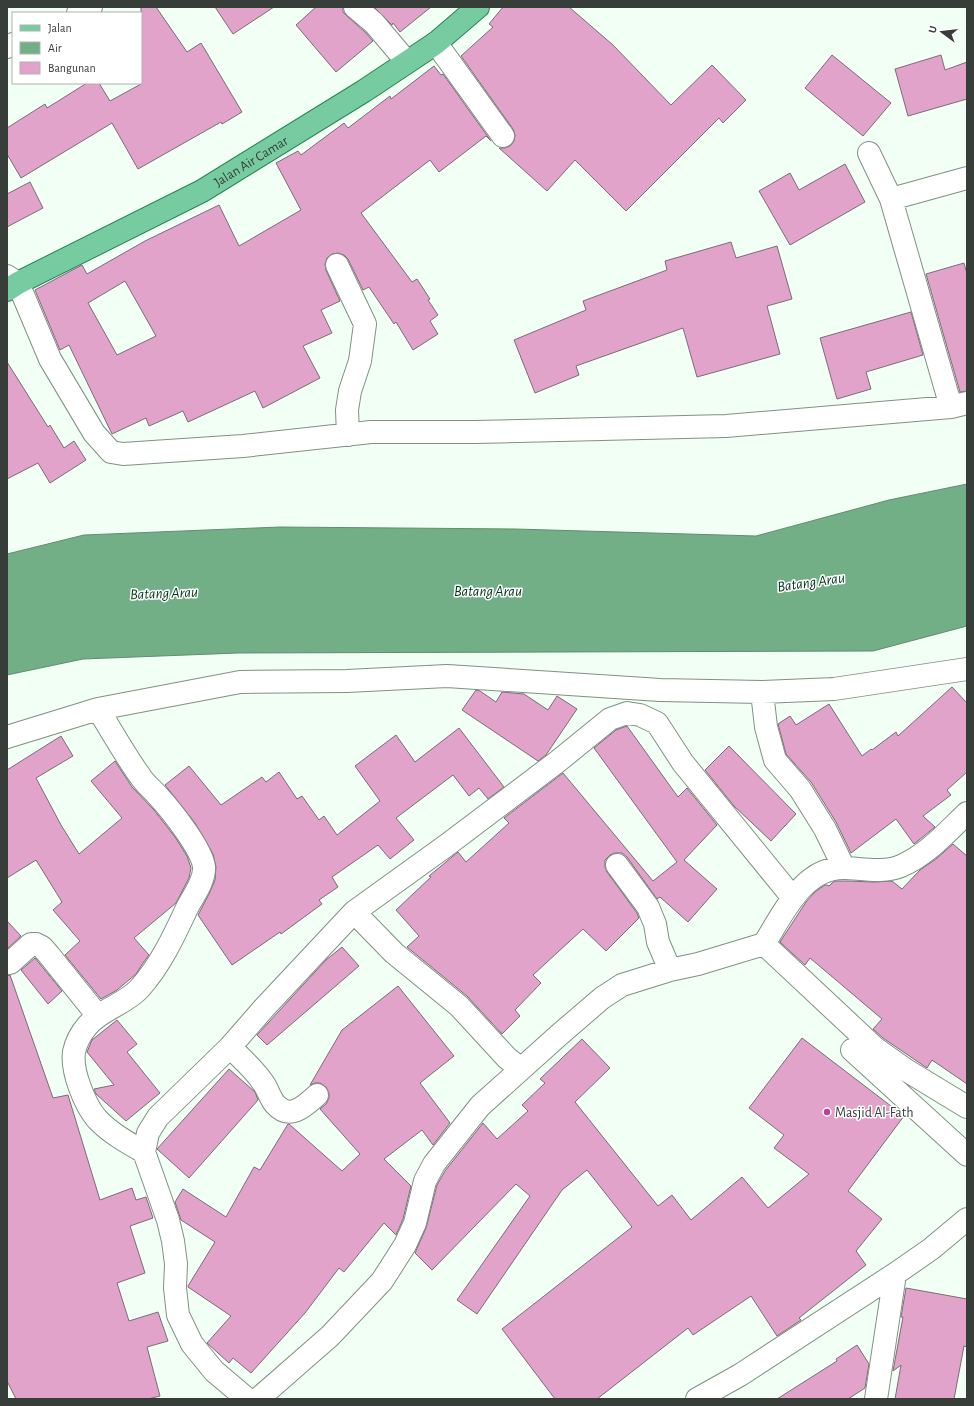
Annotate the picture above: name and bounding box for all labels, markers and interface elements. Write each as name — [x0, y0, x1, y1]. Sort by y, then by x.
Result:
legend — [12, 12, 142, 84]
north arrow — [922, 12, 962, 52]
text: Jalan — [48, 22, 72, 34]
text: U — [927, 25, 939, 34]
text: Air — [48, 42, 62, 54]
text: Bangunan — [48, 62, 96, 74]
street label: Jalan Air Camar — [212, 134, 291, 190]
water label: Batang Arau — [776, 570, 846, 595]
water label: Batang Arau — [454, 584, 522, 599]
water label: Batang Arau — [130, 585, 198, 602]
place label: Masjid Al-Fath — [835, 1106, 914, 1120]
marker: Masjid Al-Fath — [822, 1107, 832, 1117]

